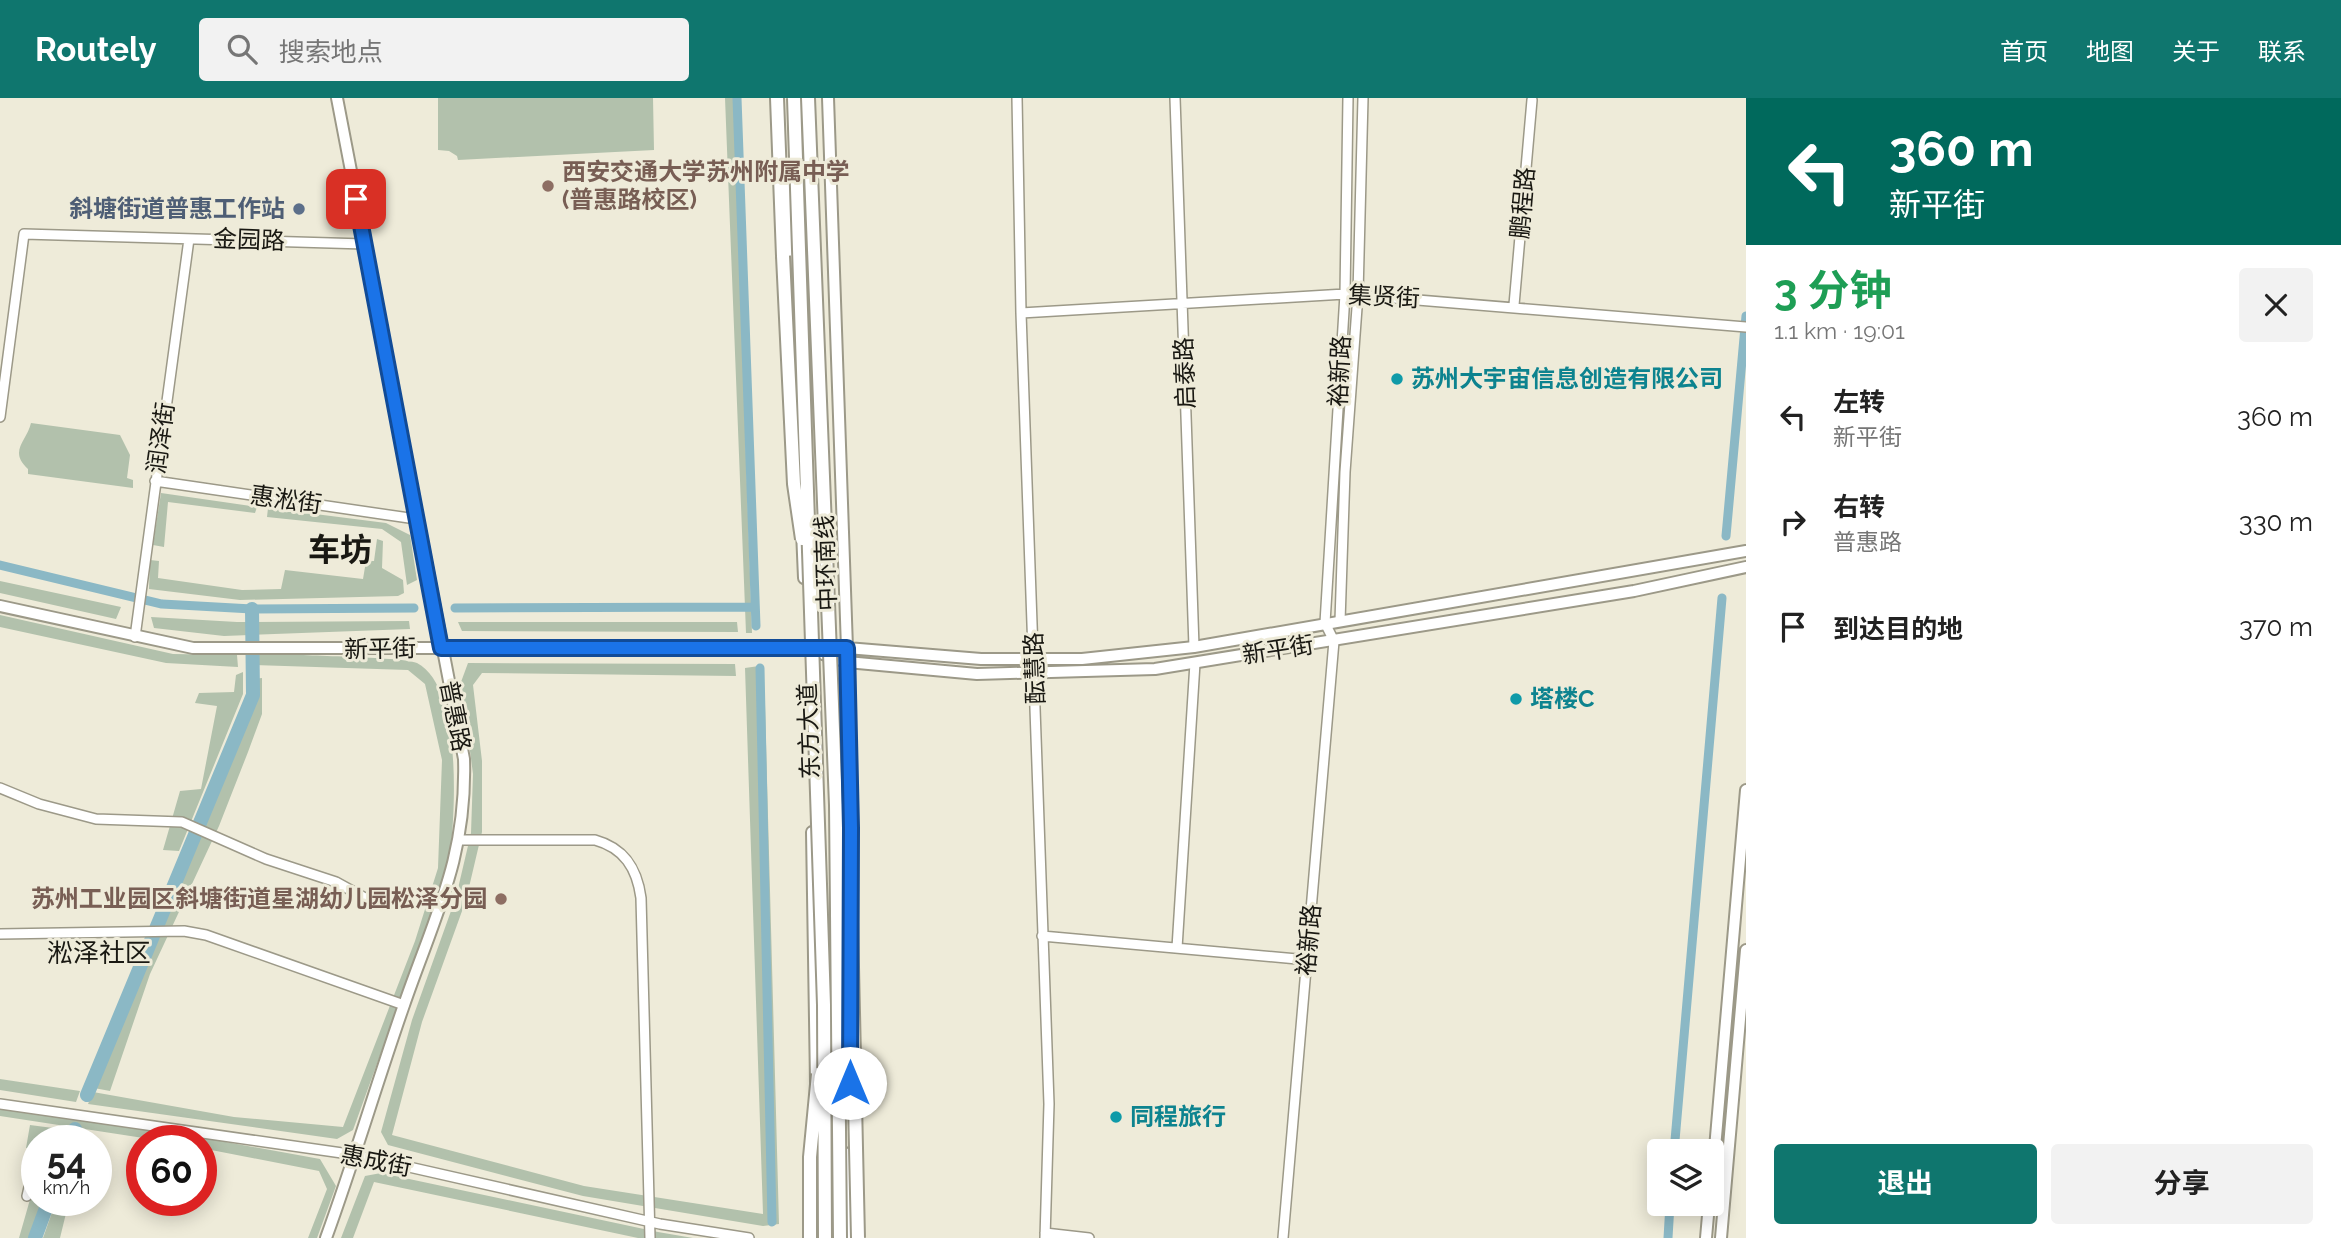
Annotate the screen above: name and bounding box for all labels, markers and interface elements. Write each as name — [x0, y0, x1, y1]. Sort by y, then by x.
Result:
search box — [199, 18, 689, 81]
text: Routely — [35, 30, 157, 69]
icon: search — [223, 30, 261, 68]
text: 搜索地点 — [279, 37, 383, 67]
text: 首页 — [2000, 37, 2048, 66]
text: 地图 — [2086, 37, 2134, 66]
text: 关于 — [2172, 37, 2220, 66]
text: 联系 — [2258, 37, 2306, 66]
text: 360 m — [1889, 120, 2034, 177]
icon: left — [1774, 126, 1865, 217]
place label: 西安交通大学苏州附属中学 (普惠路校区) — [562, 157, 850, 214]
street label: 鹏程路 — [1505, 166, 1540, 240]
pin — [326, 169, 386, 229]
marker: 西安交通大学苏州附属中学 (普惠路校区) — [540, 178, 556, 194]
icon: arrive — [337, 180, 375, 218]
text: 新平街 — [1889, 186, 1985, 223]
place label: 斜塘街道普惠工作站 — [69, 194, 285, 223]
marker: 斜塘街道普惠工作站 — [291, 201, 307, 217]
street label: 金园路 — [213, 224, 286, 255]
text: 3 分钟 — [1774, 266, 1892, 315]
button: close — [2239, 268, 2313, 342]
street label: 集贤街 — [1347, 280, 1421, 313]
text: 1.1 km · 19:01 — [1774, 317, 1905, 344]
street label: 裕新路 — [1323, 334, 1356, 408]
street label: 启泰路 — [1169, 337, 1200, 410]
place label: 苏州大宇宙信息创造有限公司 — [1411, 364, 1723, 393]
marker: 苏州大宇宙信息创造有限公司 — [1389, 371, 1405, 387]
text: 左转 — [1833, 387, 1885, 417]
icon: left — [1774, 398, 1812, 436]
street label: 润泽街 — [141, 400, 180, 476]
text: 360 m — [2237, 402, 2313, 432]
text: 新平街 — [1833, 423, 1902, 450]
street label: 惠淞街 — [248, 480, 324, 519]
text: 右转 — [1833, 492, 1885, 522]
icon: right — [1774, 503, 1812, 541]
text: 330 m — [2239, 507, 2313, 537]
street label: 中环南线 — [809, 515, 842, 611]
text: 普惠路 — [1833, 528, 1902, 555]
district label: 车坊 — [308, 531, 372, 568]
icon: arrive — [1774, 608, 1812, 646]
text: 370 m — [2239, 612, 2313, 642]
text: 到达目的地 — [1833, 614, 1963, 644]
street label: 新平街 — [1240, 630, 1316, 669]
street label: 酝慧路 — [1019, 632, 1050, 705]
street label: 新平街 — [344, 633, 416, 664]
street label: 普惠路 — [434, 678, 477, 754]
street label: 东方大道 — [792, 683, 825, 779]
place label: 塔楼C — [1530, 684, 1595, 713]
marker: 塔楼C — [1508, 691, 1524, 707]
place label: 苏州工业园区斜塘街道星湖幼儿园松泽分园 — [31, 884, 487, 913]
marker: 苏州工业园区斜塘街道星湖幼儿园松泽分园 — [493, 891, 509, 907]
street label: 裕新路 — [1291, 903, 1326, 977]
district label: 淞泽社区 — [47, 938, 151, 968]
position arrow — [813, 1046, 887, 1120]
place label: 同程旅行 — [1130, 1102, 1226, 1131]
marker: 同程旅行 — [1108, 1109, 1124, 1125]
speed limit sign: 60 — [126, 1125, 217, 1216]
street label: 惠成街 — [338, 1139, 414, 1182]
map controls — [1647, 1139, 1724, 1216]
button: layers — [1647, 1139, 1724, 1216]
text: 54 — [47, 1141, 86, 1182]
button: 退出 — [1774, 1144, 2037, 1224]
button: 分享 — [2051, 1144, 2313, 1224]
text: km/h — [43, 1177, 90, 1198]

